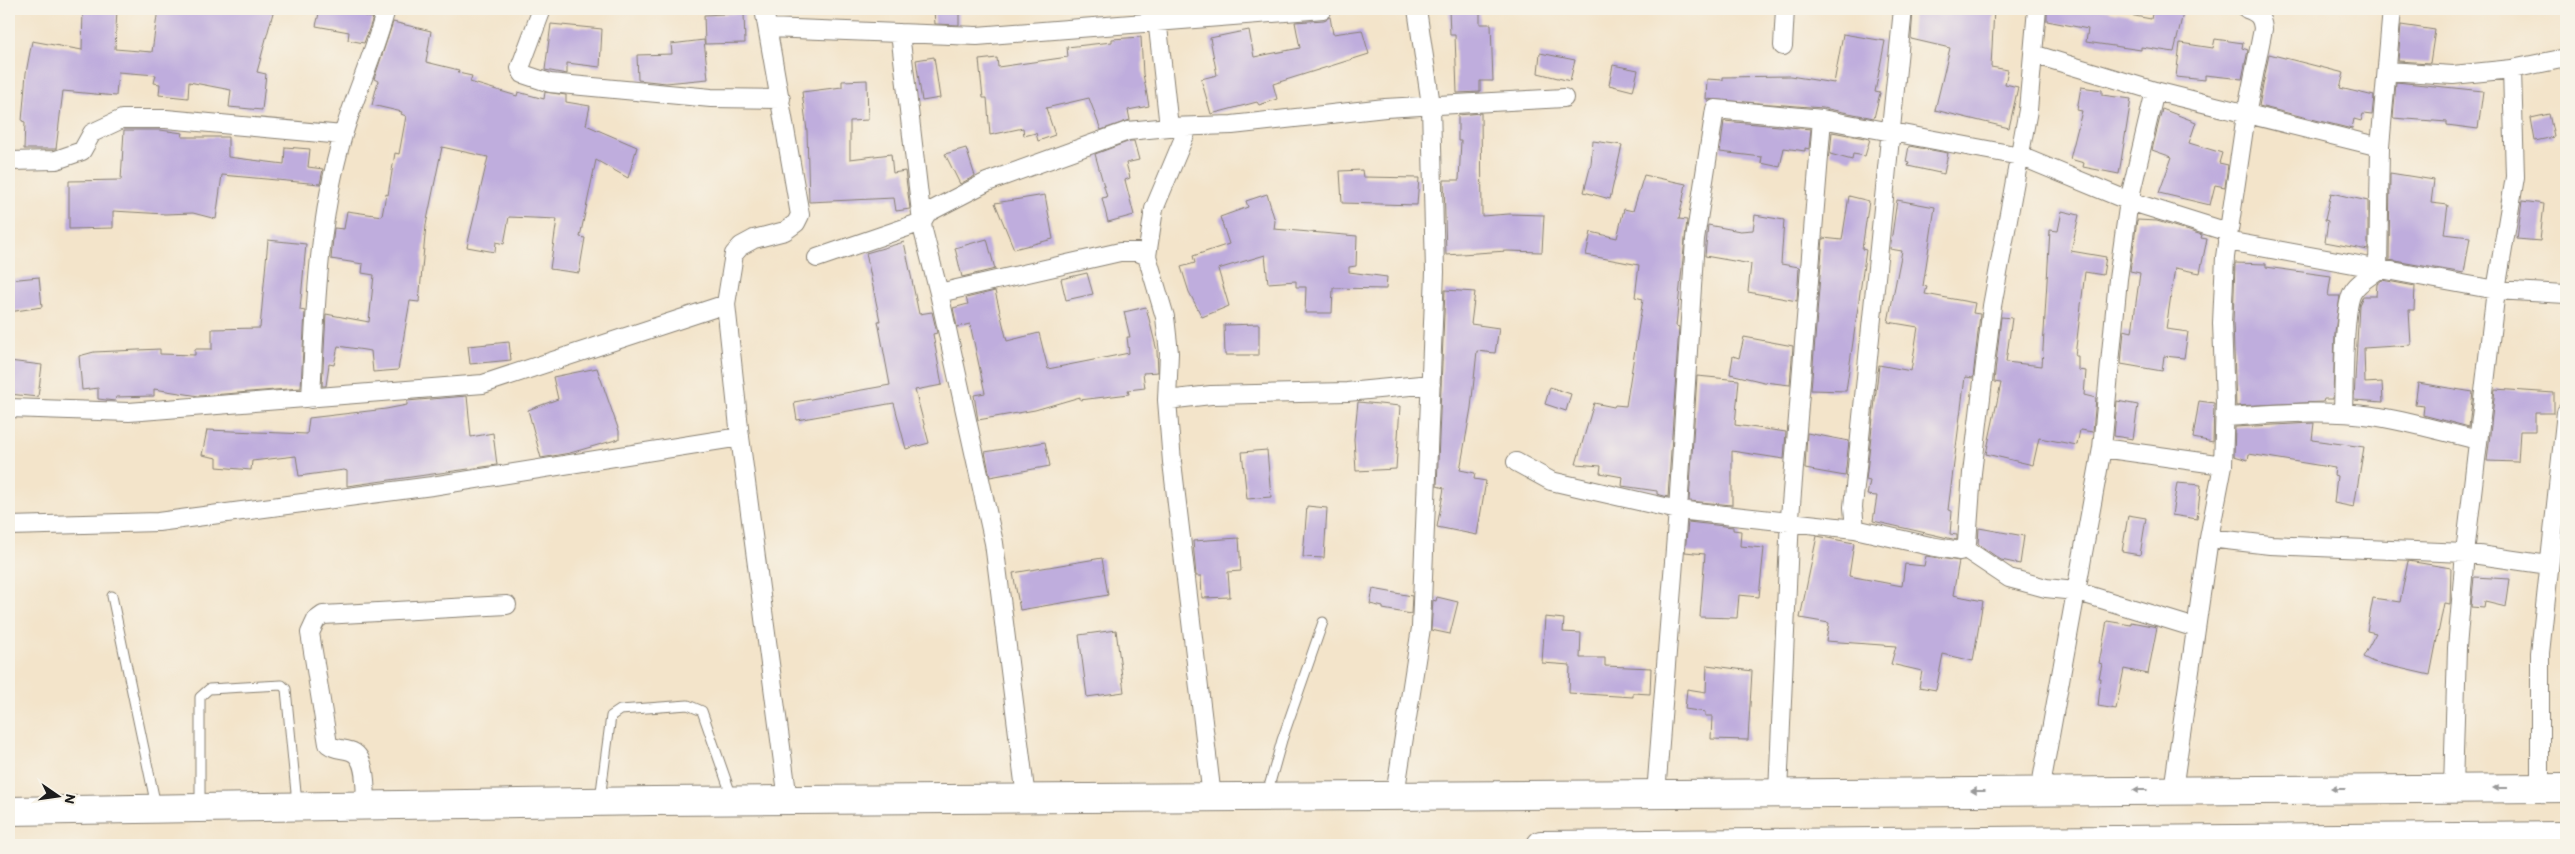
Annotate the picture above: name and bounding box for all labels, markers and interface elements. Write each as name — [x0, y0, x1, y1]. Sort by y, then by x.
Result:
north arrow — [32, 772, 82, 822]
one-way arrow — [2492, 784, 2508, 792]
one-way arrow — [2329, 785, 2345, 793]
one-way arrow — [2132, 786, 2148, 794]
one-way arrow — [1969, 787, 1985, 795]
text: N — [61, 792, 80, 805]

